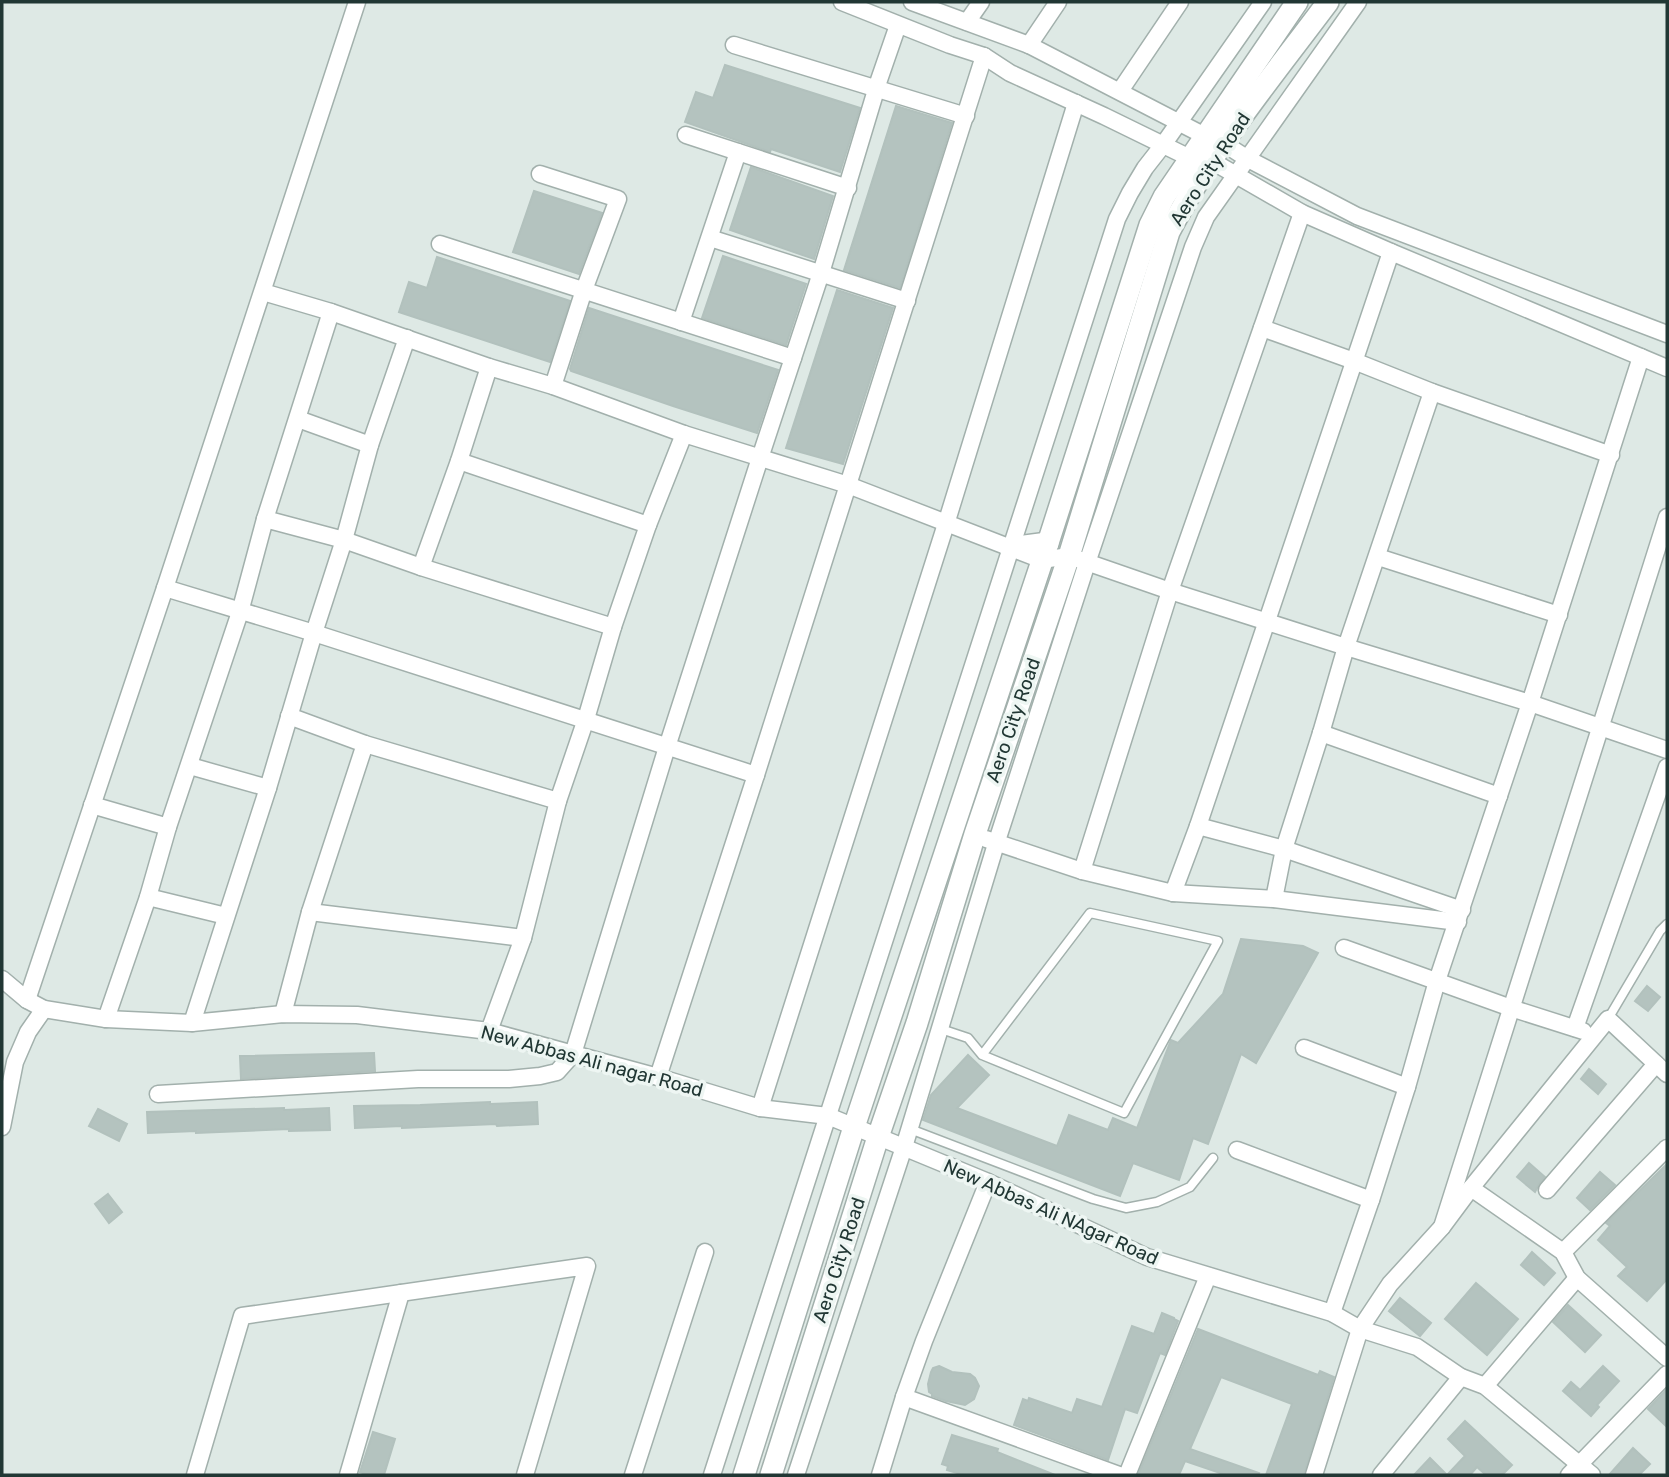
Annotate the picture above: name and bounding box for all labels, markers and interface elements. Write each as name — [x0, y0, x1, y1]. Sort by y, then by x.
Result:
street label: Aero City Road — [1165, 108, 1255, 230]
street label: Aero City Road — [981, 655, 1045, 785]
street label: New Abbas Ali nagar Road — [478, 1020, 706, 1102]
street label: New Abbas Ali NAgar Road — [940, 1154, 1162, 1270]
street label: Aero City Road — [808, 1195, 870, 1325]

